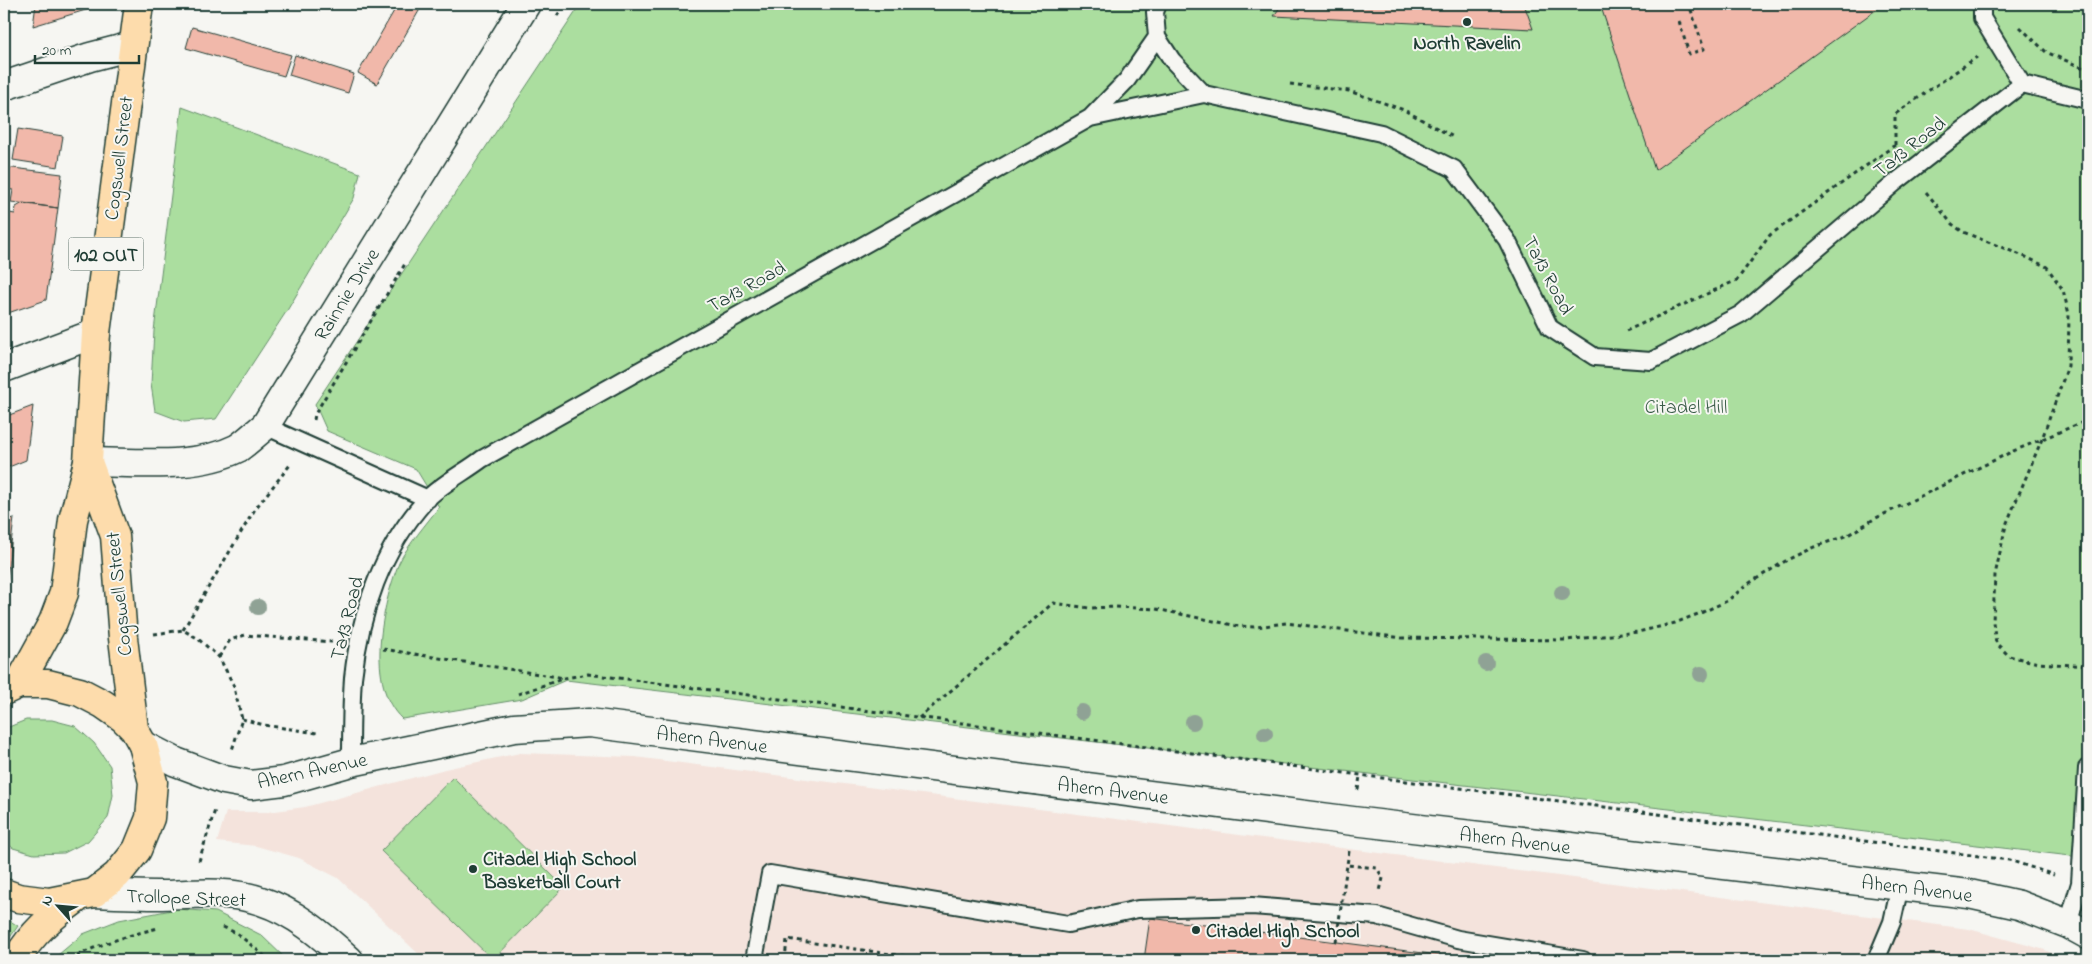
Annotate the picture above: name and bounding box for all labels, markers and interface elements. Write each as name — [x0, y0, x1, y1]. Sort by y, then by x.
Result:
marker: North Ravelin — [1461, 16, 1473, 28]
place label: North Ravelin — [1413, 30, 1521, 59]
scale bar — [35, 32, 139, 64]
text: 20 m — [42, 40, 72, 62]
street label: Cogswell Street — [98, 94, 144, 222]
street label: Ta13 Road — [1868, 110, 1953, 186]
street label: Ta13 Road — [1514, 232, 1580, 321]
road number: 102 OUT — [68, 238, 144, 270]
street label: Rainnie Drive — [308, 243, 388, 347]
street label: Ta13 Road — [703, 255, 792, 322]
park label: Citadel Hill — [1645, 394, 1727, 423]
street label: Cogswell Street — [100, 530, 142, 657]
street label: Ta13 Road — [324, 574, 373, 664]
street label: Ahern Avenue — [655, 720, 769, 763]
street label: Ahern Avenue — [255, 747, 370, 798]
street label: Ahern Avenue — [1056, 771, 1170, 814]
street label: Ahern Avenue — [1458, 821, 1572, 864]
place label: Citadel High School Basketball Court — [482, 846, 636, 898]
marker: Citadel High School Basketball Court — [467, 863, 479, 875]
street label: Ahern Avenue — [1860, 869, 1974, 912]
north arrow — [32, 882, 82, 932]
street label: Trollope Street — [126, 883, 247, 916]
text: N — [36, 892, 59, 910]
place label: Citadel High School — [1206, 918, 1359, 948]
marker: Citadel High School — [1190, 924, 1202, 936]

